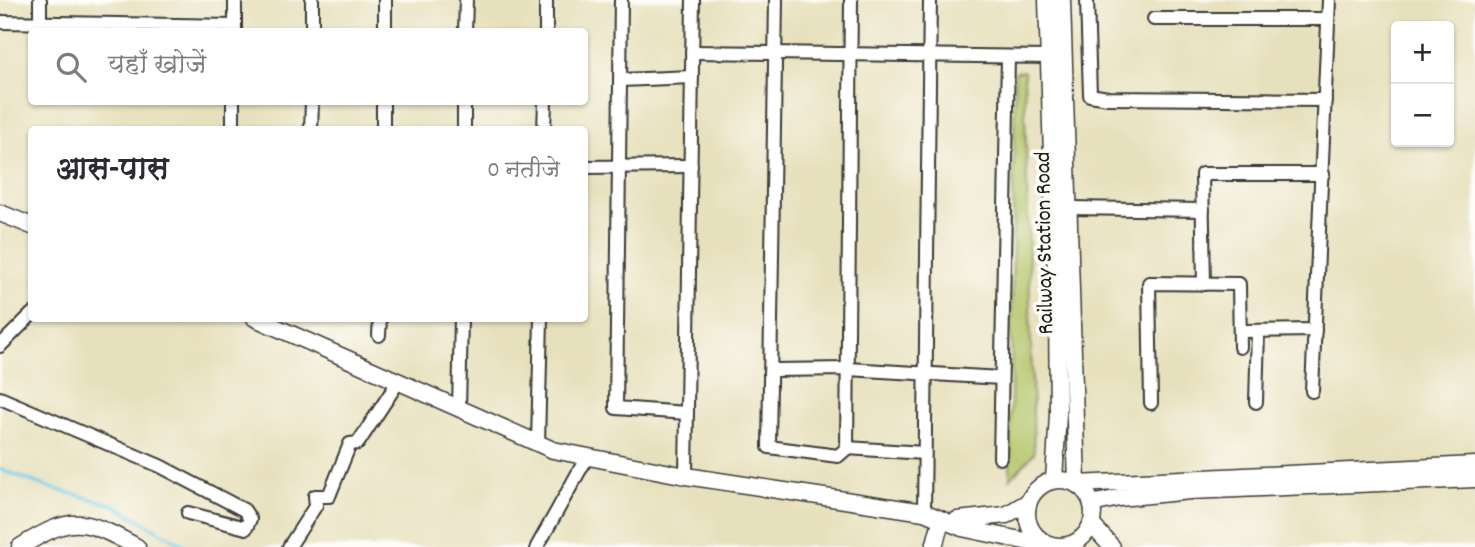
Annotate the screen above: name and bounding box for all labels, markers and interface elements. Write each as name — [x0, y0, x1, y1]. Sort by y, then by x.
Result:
map controls — [1391, 21, 1454, 147]
button: + — [1391, 21, 1454, 84]
search box — [28, 28, 588, 105]
icon: search — [52, 48, 90, 86]
text: यहाँ खोजें — [108, 48, 206, 85]
button: − — [1391, 84, 1454, 147]
text: आस-पास — [56, 150, 168, 193]
street label: Railway Station Road — [1028, 151, 1064, 335]
text: 0 नतीजे — [487, 155, 560, 188]

